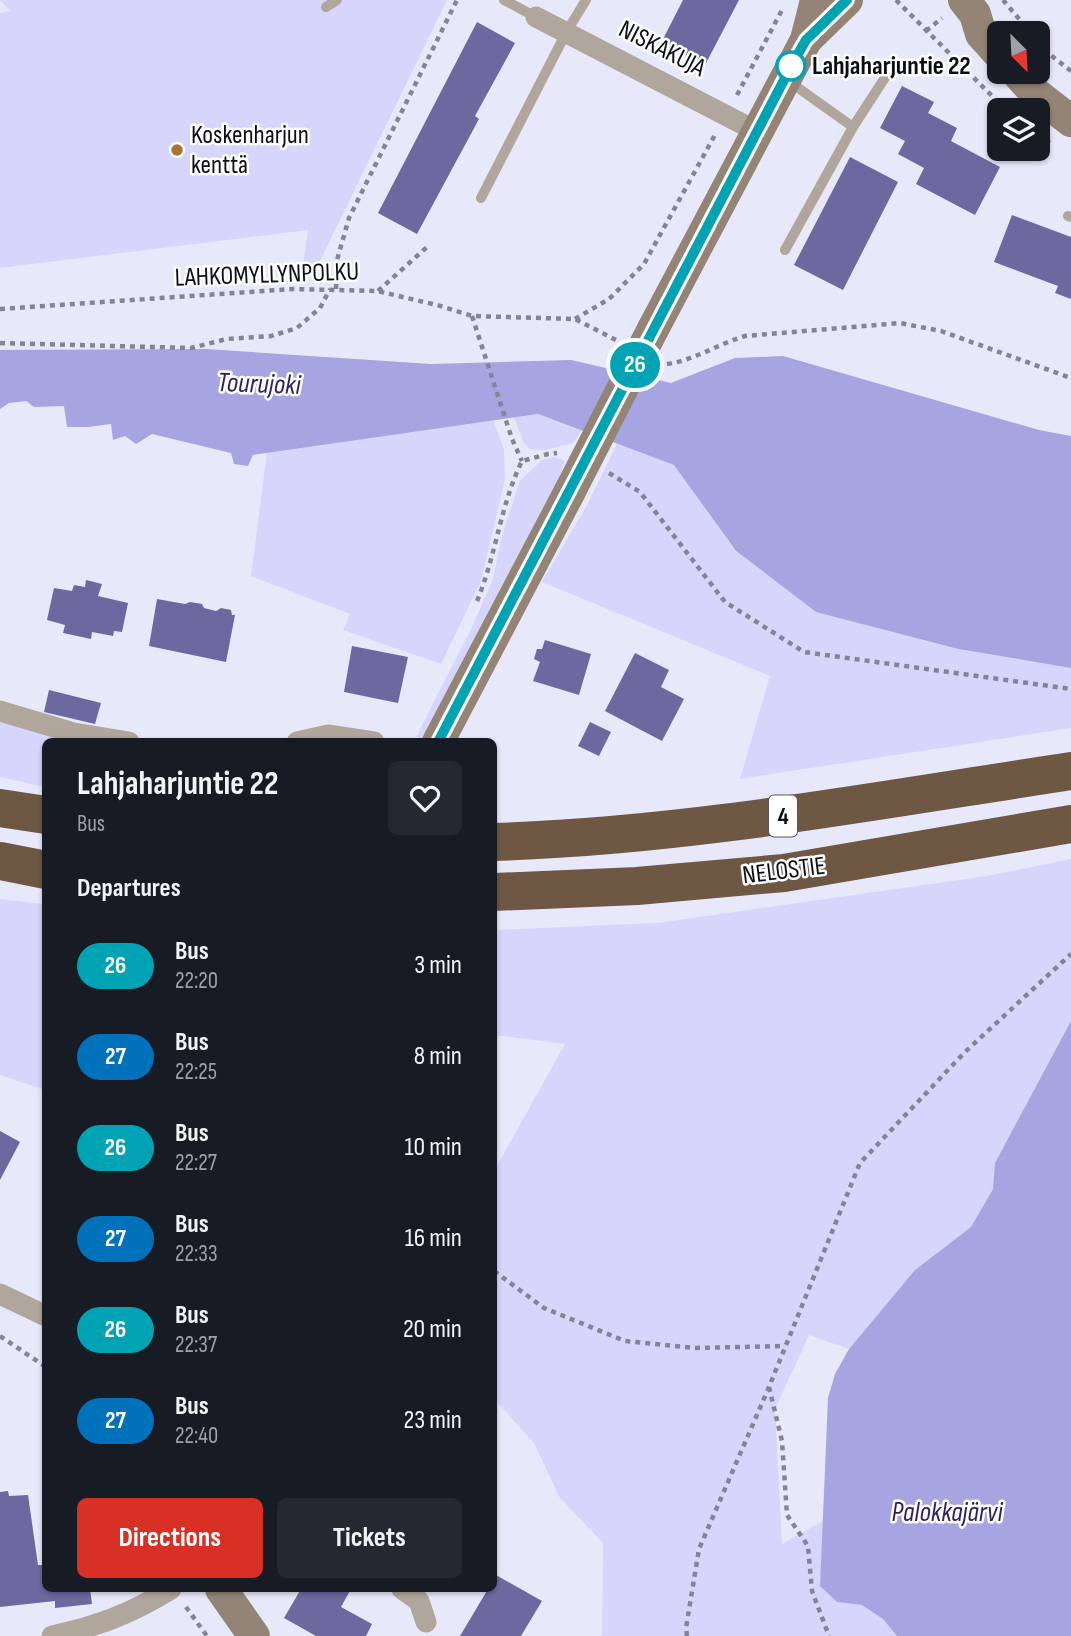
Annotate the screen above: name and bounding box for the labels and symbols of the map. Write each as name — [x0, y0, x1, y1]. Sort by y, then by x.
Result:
street label: NISKAKUJA — [613, 14, 711, 84]
north arrow — [987, 21, 1050, 84]
marker: Lahjaharjuntie 22 — [776, 51, 806, 81]
place label: Lahjaharjuntie 22 — [812, 51, 971, 82]
place label: Koskenharjun kenttä — [191, 120, 309, 181]
marker: Koskenharjun kenttä — [169, 142, 185, 158]
street label: LAHKOMYLLYNPOLKU — [174, 256, 360, 294]
line badge: 26 — [604, 342, 666, 388]
water label: Tourujoki — [217, 366, 302, 402]
road number: 4 — [769, 796, 797, 836]
street label: NELOSTIE — [741, 851, 827, 891]
water label: Palokkajärvi — [891, 1496, 1003, 1529]

